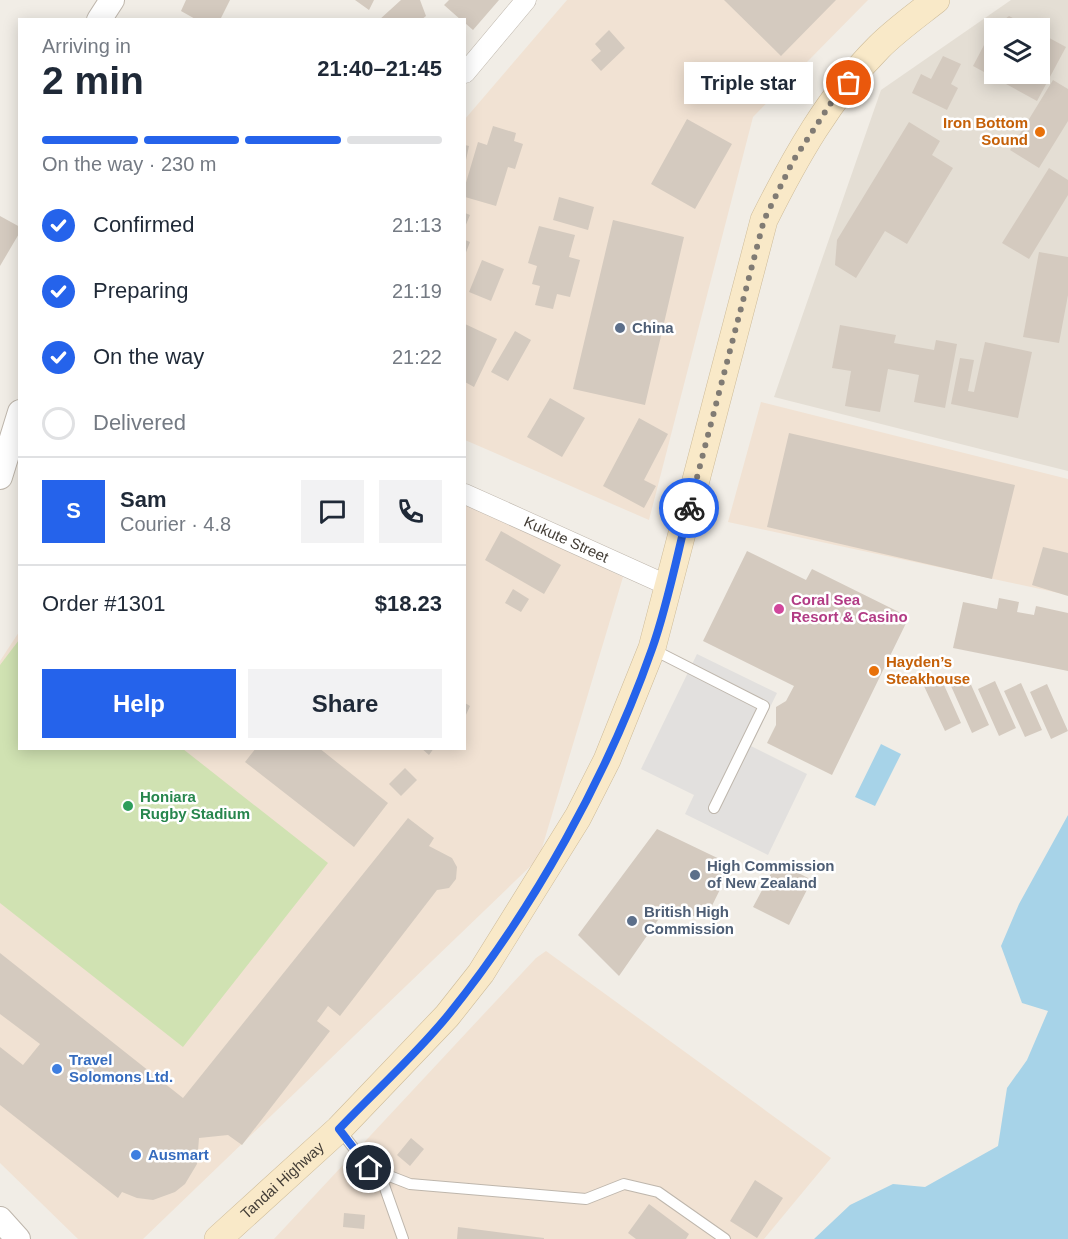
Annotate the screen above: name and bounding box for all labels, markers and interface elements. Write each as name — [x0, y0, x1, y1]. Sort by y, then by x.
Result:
map controls — [984, 18, 1050, 84]
button: layers — [984, 18, 1050, 84]
text: Arriving in — [42, 35, 131, 57]
text: 21:40–21:45 — [317, 56, 442, 81]
pin — [823, 57, 874, 108]
text: 2 min — [42, 59, 144, 102]
callout: Triple star — [684, 62, 813, 104]
icon: bag — [832, 66, 865, 99]
text: Triple star — [701, 72, 796, 94]
place label: Iron Bottom Sound — [943, 114, 1028, 148]
marker: Iron Bottom Sound — [1033, 125, 1047, 139]
text: On the way · 230 m — [42, 153, 217, 175]
icon: check — [42, 209, 75, 242]
text: Confirmed — [93, 212, 194, 237]
text: 21:13 — [392, 214, 442, 236]
icon: check — [42, 275, 75, 308]
text: Preparing — [93, 278, 188, 303]
text: 21:19 — [392, 280, 442, 302]
place label: China — [632, 319, 674, 336]
marker: China — [613, 321, 627, 335]
icon: check — [42, 341, 75, 374]
text: On the way — [93, 344, 204, 369]
text: 21:22 — [392, 346, 442, 368]
text: Delivered — [93, 410, 186, 435]
courier — [659, 478, 719, 538]
button: chat — [301, 480, 364, 543]
button: phone — [379, 480, 442, 543]
text: Sam — [120, 487, 166, 512]
icon: bike — [673, 492, 706, 525]
text: S — [66, 498, 81, 523]
text: Courier · 4.8 — [120, 513, 231, 535]
street label: Kukute Street — [521, 513, 612, 566]
text: Order #1301 — [42, 591, 166, 616]
text: $18.23 — [375, 591, 442, 616]
place label: Coral Sea Resort & Casino — [791, 591, 908, 625]
marker: Coral Sea Resort & Casino — [772, 602, 786, 616]
place label: Hayden’s Steakhouse — [886, 653, 970, 687]
marker: Hayden’s Steakhouse — [867, 664, 881, 678]
button: Help — [42, 669, 236, 738]
button: Share — [248, 669, 442, 738]
place label: Honiara Rugby Stadium — [140, 788, 250, 822]
marker: Honiara Rugby Stadium — [121, 799, 135, 813]
place label: High Commission of New Zealand — [707, 857, 835, 891]
marker: High Commission of New Zealand — [688, 868, 702, 882]
place label: British High Commission — [644, 903, 734, 937]
marker: British High Commission — [625, 914, 639, 928]
place label: Travel Solomons Ltd. — [69, 1051, 173, 1085]
marker: Travel Solomons Ltd. — [50, 1062, 64, 1076]
street label: Tandai Highway — [237, 1138, 327, 1222]
pin — [343, 1142, 394, 1193]
place label: Ausmart — [148, 1146, 209, 1163]
marker: Ausmart — [129, 1148, 143, 1162]
icon: home — [352, 1151, 385, 1184]

